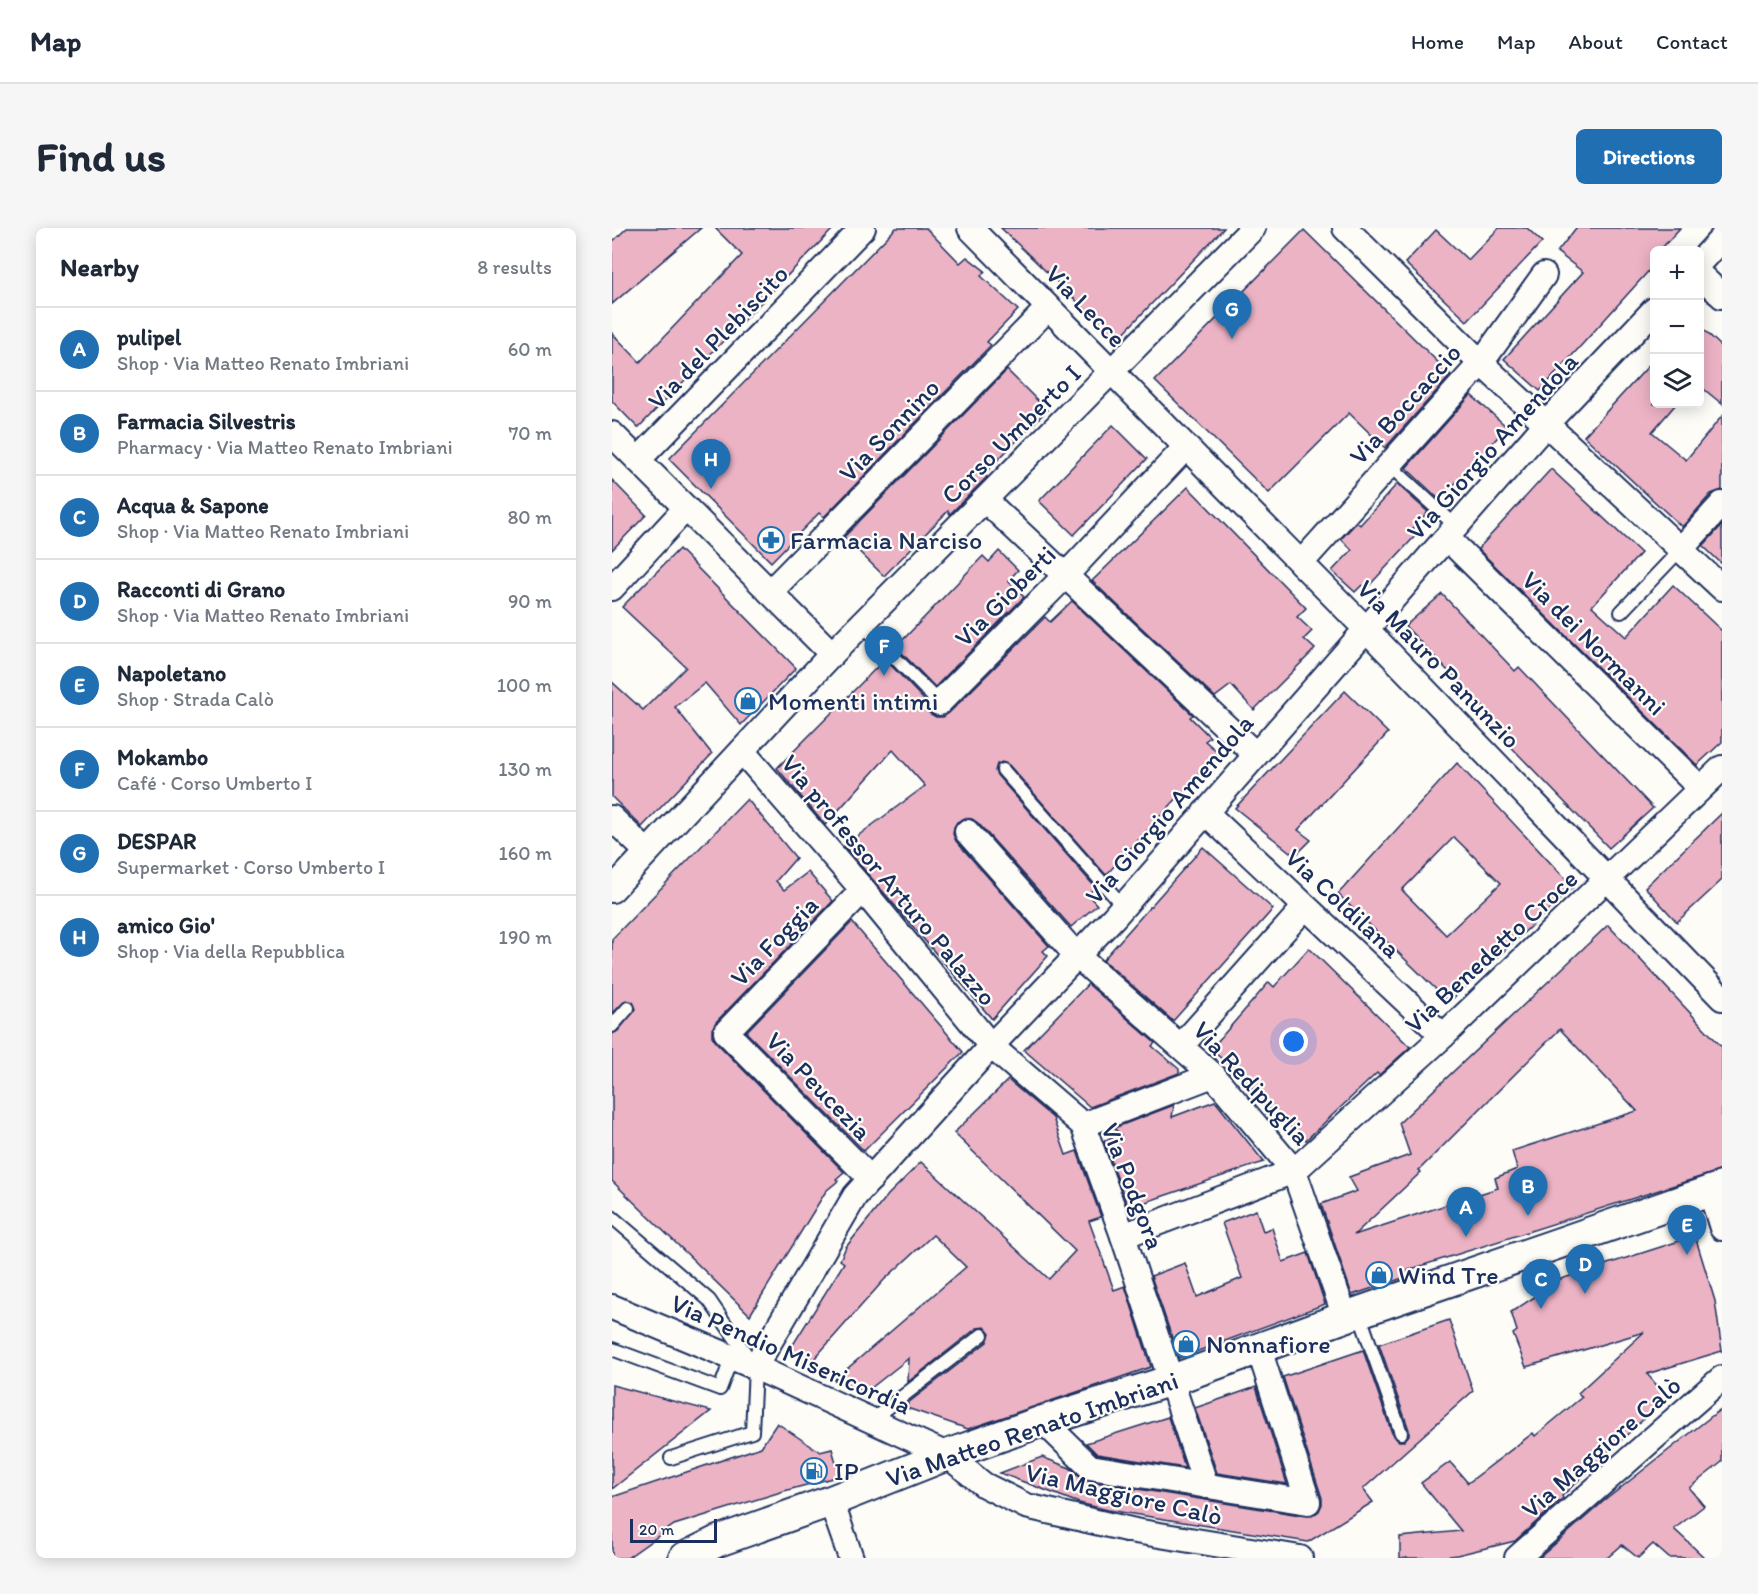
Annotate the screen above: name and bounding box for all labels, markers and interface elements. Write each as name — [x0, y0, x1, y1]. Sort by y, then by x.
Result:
text: Map — [30, 24, 81, 58]
text: Home — [1411, 29, 1464, 54]
text: Map — [1497, 29, 1536, 54]
text: About — [1569, 29, 1623, 54]
text: Contact — [1656, 29, 1728, 54]
button: Directions — [1576, 129, 1722, 184]
text: Find us — [36, 131, 166, 182]
map controls — [1650, 246, 1704, 408]
button: + — [1650, 246, 1704, 300]
text: Nearby — [60, 251, 139, 283]
text: 8 results — [477, 255, 552, 279]
street label: Via del Plebiscito — [641, 258, 795, 416]
street label: Via Lecce — [1039, 258, 1133, 354]
pin: G — [1212, 290, 1252, 339]
button: − — [1650, 300, 1704, 354]
text: pulipel — [117, 324, 181, 351]
text: A — [73, 337, 86, 361]
text: 60 m — [508, 337, 552, 361]
street label: Via Boccaccio — [1342, 337, 1468, 471]
street label: Via Giorgio Amendola — [1399, 345, 1585, 546]
text: Shop · Via Matteo Renato Imbriani — [117, 351, 409, 375]
button: layers — [1650, 354, 1704, 408]
street label: Corso Umberto I — [934, 357, 1088, 511]
street label: Via Sonnino — [832, 372, 946, 488]
text: Farmacia Silvestris — [117, 408, 296, 435]
text: B — [73, 421, 86, 445]
text: 70 m — [508, 421, 552, 445]
text: Pharmacy · Via Matteo Renato Imbriani — [117, 435, 453, 459]
pin: H — [692, 440, 730, 489]
text: Acqua & Sapone — [117, 492, 269, 519]
text: C — [73, 505, 86, 529]
text: 80 m — [507, 505, 552, 529]
text: Shop · Via Matteo Renato Imbriani — [117, 519, 409, 543]
place label: Farmacia Narciso — [790, 524, 982, 556]
pharmacy icon: Farmacia Narciso — [756, 525, 786, 555]
street label: Via Gioberti — [948, 539, 1062, 653]
street label: Via dei Normanni — [1515, 564, 1673, 722]
street label: Via Mauro Panunzio — [1350, 573, 1528, 755]
text: Racconti di Grano — [117, 576, 285, 603]
text: D — [73, 589, 86, 613]
text: 90 m — [508, 589, 552, 613]
text: Shop · Via Matteo Renato Imbriani — [117, 603, 409, 627]
pin: F — [864, 626, 904, 676]
text: Napoletano — [117, 660, 226, 687]
text: E — [74, 673, 85, 697]
text: 100 m — [497, 673, 552, 697]
place label: Momenti intimi — [768, 685, 938, 717]
shop icon: Momenti intimi — [733, 686, 763, 716]
text: Shop · Strada Calò — [117, 687, 274, 711]
street label: Via Giorgio Amendola — [1078, 707, 1261, 911]
text: Mokambo — [117, 744, 208, 771]
street label: Via professor Arturo Palazzo — [774, 748, 1004, 1012]
text: F — [74, 757, 85, 781]
text: 130 m — [498, 757, 552, 781]
text: Café · Corso Umberto I — [117, 771, 313, 795]
text: DESPAR — [117, 828, 196, 855]
text: G — [73, 841, 86, 865]
text: 160 m — [499, 841, 552, 865]
street label: Via Coldilana — [1278, 841, 1408, 965]
text: Supermarket · Corso Umberto I — [117, 855, 385, 879]
street label: Via Benedetto Croce — [1398, 862, 1584, 1040]
street label: Via Foggia — [723, 889, 825, 993]
text: amico Gio' — [117, 912, 215, 939]
text: H — [73, 925, 86, 949]
text: 190 m — [499, 925, 552, 949]
text: Shop · Via della Repubblica — [117, 939, 345, 963]
street label: Via Redipuglia — [1186, 1014, 1318, 1152]
street label: Via Peucezia — [759, 1025, 879, 1147]
your location — [1279, 1027, 1308, 1056]
street label: Via Podgora — [1094, 1118, 1172, 1254]
pin: B — [1508, 1166, 1548, 1216]
pin: A — [1446, 1188, 1486, 1237]
pin: E — [1668, 1206, 1706, 1255]
pin: D — [1566, 1244, 1604, 1294]
place label: Wind Tre — [1398, 1259, 1499, 1291]
shop icon: Wind Tre — [1364, 1260, 1394, 1290]
pin: C — [1522, 1260, 1560, 1309]
street label: Via Pendio Misericordia — [666, 1287, 916, 1421]
place label: Nonnafiore — [1206, 1328, 1331, 1360]
shop icon: Nonnafiore — [1171, 1329, 1201, 1359]
street label: Via Matteo Renato Imbriani — [882, 1364, 1182, 1494]
street label: Via Maggiore Calò — [1515, 1369, 1687, 1525]
place label: IP — [834, 1455, 859, 1487]
fuel station icon: IP — [799, 1456, 829, 1486]
street label: Via Maggiore Calò — [1022, 1456, 1226, 1532]
scale bar — [630, 1516, 717, 1544]
text: 20 m — [639, 1520, 674, 1539]

